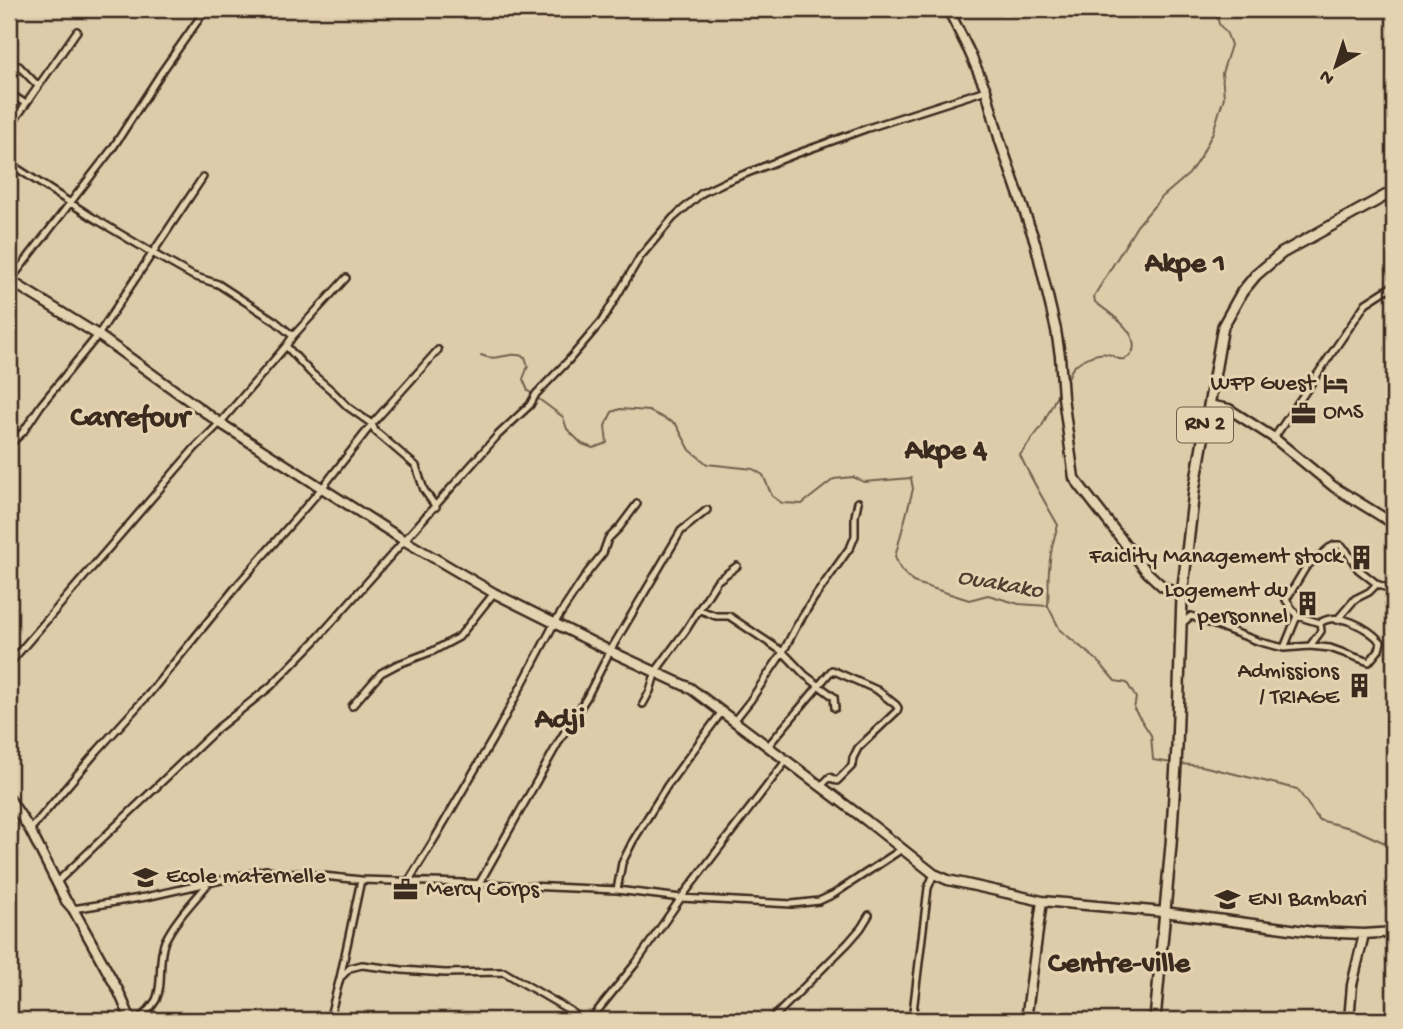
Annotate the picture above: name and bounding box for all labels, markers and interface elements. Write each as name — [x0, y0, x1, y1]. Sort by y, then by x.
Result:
north arrow — [1302, 32, 1372, 102]
text: N — [1315, 64, 1340, 89]
district label: Akpe 1 — [1144, 248, 1225, 283]
hotel icon: WFP Guest — [1321, 370, 1349, 398]
place label: WFP Guest — [1211, 371, 1317, 398]
office icon: OMS — [1289, 399, 1317, 427]
place label: OMS — [1323, 400, 1364, 427]
district label: Carrefour — [70, 402, 193, 437]
road number: RN 2 — [1177, 408, 1233, 442]
district label: Akpe 4 — [904, 435, 988, 470]
building icon: Faiclity Management stock — [1348, 543, 1376, 571]
place label: Faiclity Management stock — [1088, 544, 1345, 571]
water label: Ouakako — [955, 563, 1046, 607]
place label: Logement du personnel — [1164, 578, 1288, 631]
building icon: Logement du personnel — [1294, 590, 1322, 618]
place label: Admissions / TRIAGE — [1237, 659, 1341, 712]
building icon: Admissions / TRIAGE — [1345, 671, 1373, 699]
district label: Adji — [534, 704, 585, 739]
school or university icon: Ecole maternelle — [132, 863, 160, 891]
place label: Ecole maternelle — [166, 864, 327, 891]
office icon: Mercy Corps — [392, 876, 420, 904]
place label: Mercy Corps — [426, 877, 539, 904]
school or university icon: ENI Bambari — [1214, 886, 1242, 914]
place label: ENI Bambari — [1248, 887, 1367, 914]
district label: Centre-ville — [1048, 948, 1192, 983]

